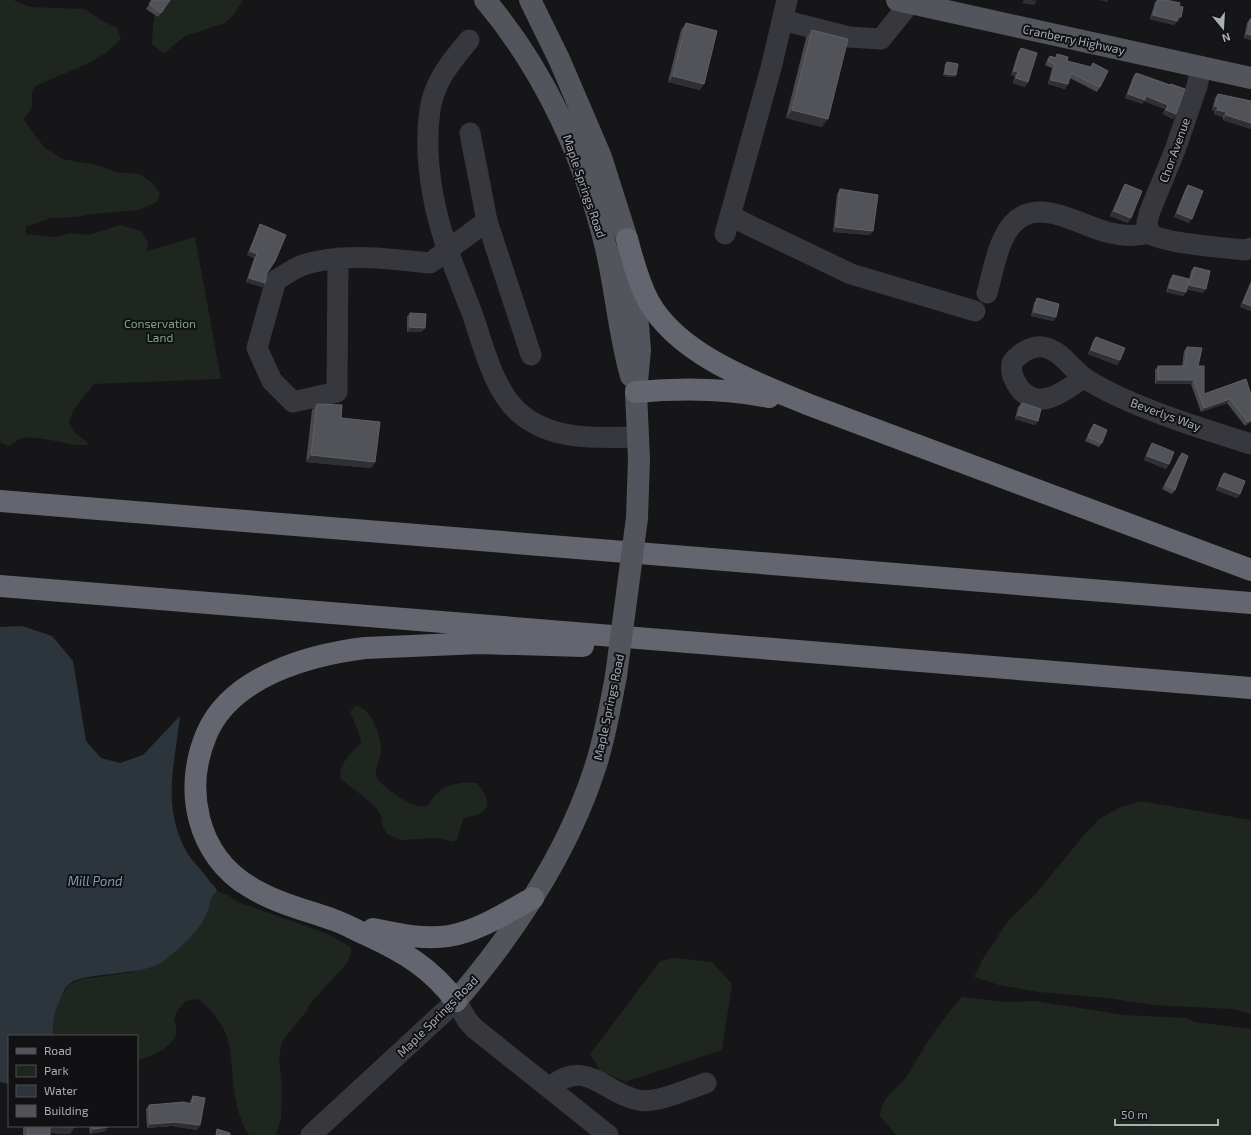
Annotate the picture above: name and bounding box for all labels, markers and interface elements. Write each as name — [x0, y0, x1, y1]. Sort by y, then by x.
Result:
north arrow — [1203, 8, 1243, 48]
street label: Cranberry Highway — [1022, 21, 1127, 57]
text: N — [1220, 31, 1232, 45]
street label: Chor Avenue — [1156, 116, 1192, 184]
street label: Maple Springs Road — [561, 133, 609, 239]
park label: Conservation Land — [124, 316, 196, 344]
street label: Beverlys Way — [1129, 395, 1204, 433]
street label: Maple Springs Road — [590, 653, 626, 761]
water label: Mill Pond — [68, 873, 123, 889]
street label: Maple Springs Road — [394, 973, 480, 1059]
legend — [8, 1035, 138, 1127]
text: Road — [44, 1043, 72, 1057]
text: Park — [44, 1063, 69, 1077]
text: Water — [44, 1083, 78, 1097]
scale bar — [1115, 1101, 1218, 1127]
text: Building — [44, 1103, 89, 1117]
text: 50 m — [1121, 1107, 1148, 1121]

